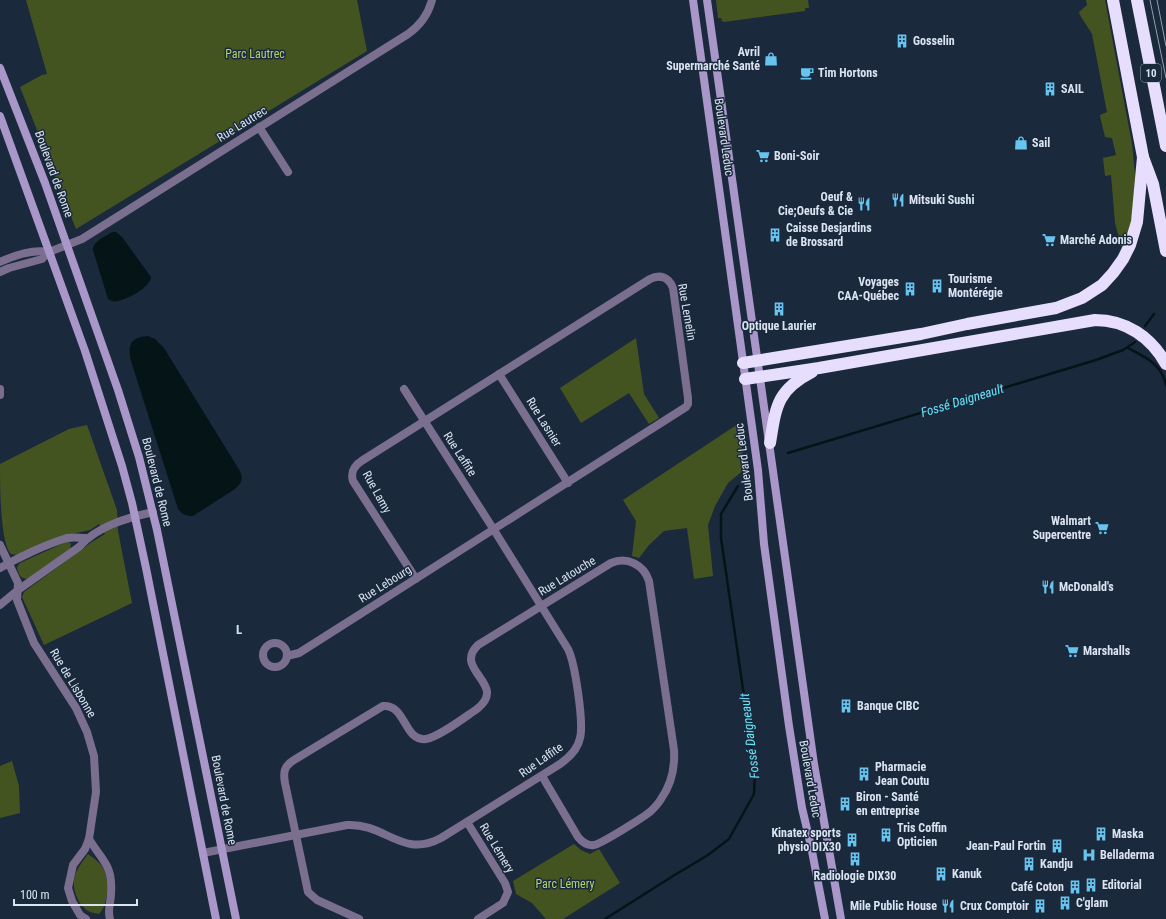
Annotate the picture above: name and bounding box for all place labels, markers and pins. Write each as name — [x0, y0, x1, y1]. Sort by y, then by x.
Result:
building icon: Gosselin — [894, 33, 910, 49]
place label: Gosselin — [913, 34, 955, 48]
place label: Avril Supermarché Santé — [666, 45, 760, 73]
shop icon: Avril Supermarché Santé — [763, 51, 779, 67]
cafe icon: Tim Hortons — [799, 65, 815, 81]
place label: Tim Hortons — [818, 66, 878, 80]
building icon: SAIL — [1042, 81, 1058, 97]
place label: SAIL — [1061, 82, 1084, 96]
shop icon: Sail — [1013, 135, 1029, 151]
place label: Sail — [1032, 136, 1050, 150]
supermarket icon: Boni-Soir — [755, 148, 771, 164]
place label: Boni-Soir — [774, 149, 819, 163]
place label: Oeuf & Cie;Oeufs & Cie — [778, 190, 853, 218]
restaurant icon: Mitsuki Sushi — [890, 192, 906, 208]
place label: Mitsuki Sushi — [909, 193, 974, 207]
restaurant icon: Oeuf & Cie;Oeufs & Cie — [856, 196, 872, 212]
place label: Caisse Desjardins de Brossard — [786, 221, 872, 249]
building icon: Caisse Desjardins de Brossard — [767, 227, 783, 243]
supermarket icon: Marché Adonis — [1041, 232, 1057, 248]
place label: Marché Adonis — [1060, 233, 1133, 247]
place label: Tourisme Montérégie — [948, 272, 1003, 300]
place label: Voyages CAA-Québec — [837, 275, 900, 303]
building icon: Tourisme Montérégie — [929, 278, 945, 294]
building icon: Voyages CAA-Québec — [902, 281, 918, 297]
building icon: Optique Laurier — [771, 301, 787, 317]
place label: Optique Laurier — [742, 319, 816, 333]
place label: Walmart Supercentre — [1033, 514, 1091, 542]
supermarket icon: Walmart Supercentre — [1094, 520, 1110, 536]
restaurant icon: McDonald's — [1040, 579, 1056, 595]
place label: McDonald's — [1059, 580, 1114, 594]
supermarket icon: Marshalls — [1064, 643, 1080, 659]
place label: Marshalls — [1083, 644, 1131, 658]
building icon: Banque CIBC — [838, 698, 854, 714]
place label: Banque CIBC — [857, 699, 919, 713]
place label: Pharmacie Jean Coutu — [875, 760, 929, 788]
building icon: Pharmacie Jean Coutu — [856, 766, 872, 782]
place label: Biron - Santé en entreprise — [856, 790, 920, 818]
building icon: Biron - Santé en entreprise — [837, 796, 853, 812]
place label: Tris Coffin Opticien — [897, 821, 947, 849]
place label: Kinatex sports physio DIX30 — [771, 826, 842, 854]
building icon: Maska — [1093, 826, 1109, 842]
building icon: Tris Coffin Opticien — [878, 827, 894, 843]
place label: Maska — [1112, 827, 1144, 841]
building icon: Kinatex sports physio DIX30 — [844, 832, 860, 848]
building icon: Jean-Paul Fortin — [1049, 838, 1065, 854]
place label: Jean-Paul Fortin — [966, 839, 1046, 853]
hospital icon: Belladerma — [1081, 847, 1097, 863]
place label: Belladerma — [1100, 848, 1155, 862]
building icon: Radiologie DIX30 — [847, 851, 863, 867]
building icon: Kandju — [1021, 856, 1037, 872]
place label: Kandju — [1040, 857, 1073, 871]
building icon: Kanuk — [933, 866, 949, 882]
place label: Kanuk — [952, 867, 982, 881]
place label: Radiologie DIX30 — [814, 869, 896, 883]
building icon: Editorial — [1083, 877, 1099, 893]
place label: Editorial — [1102, 878, 1142, 892]
building icon: Café Coton — [1067, 879, 1083, 895]
place label: Café Coton — [1011, 880, 1064, 894]
building icon: C'glam — [1057, 895, 1073, 911]
place label: C'glam — [1076, 896, 1108, 910]
restaurant icon: Mile Public House — [940, 898, 956, 914]
building icon: Crux Comptoir — [1032, 898, 1048, 914]
place label: Mile Public House — [850, 899, 937, 913]
place label: Crux Comptoir — [960, 899, 1029, 913]

